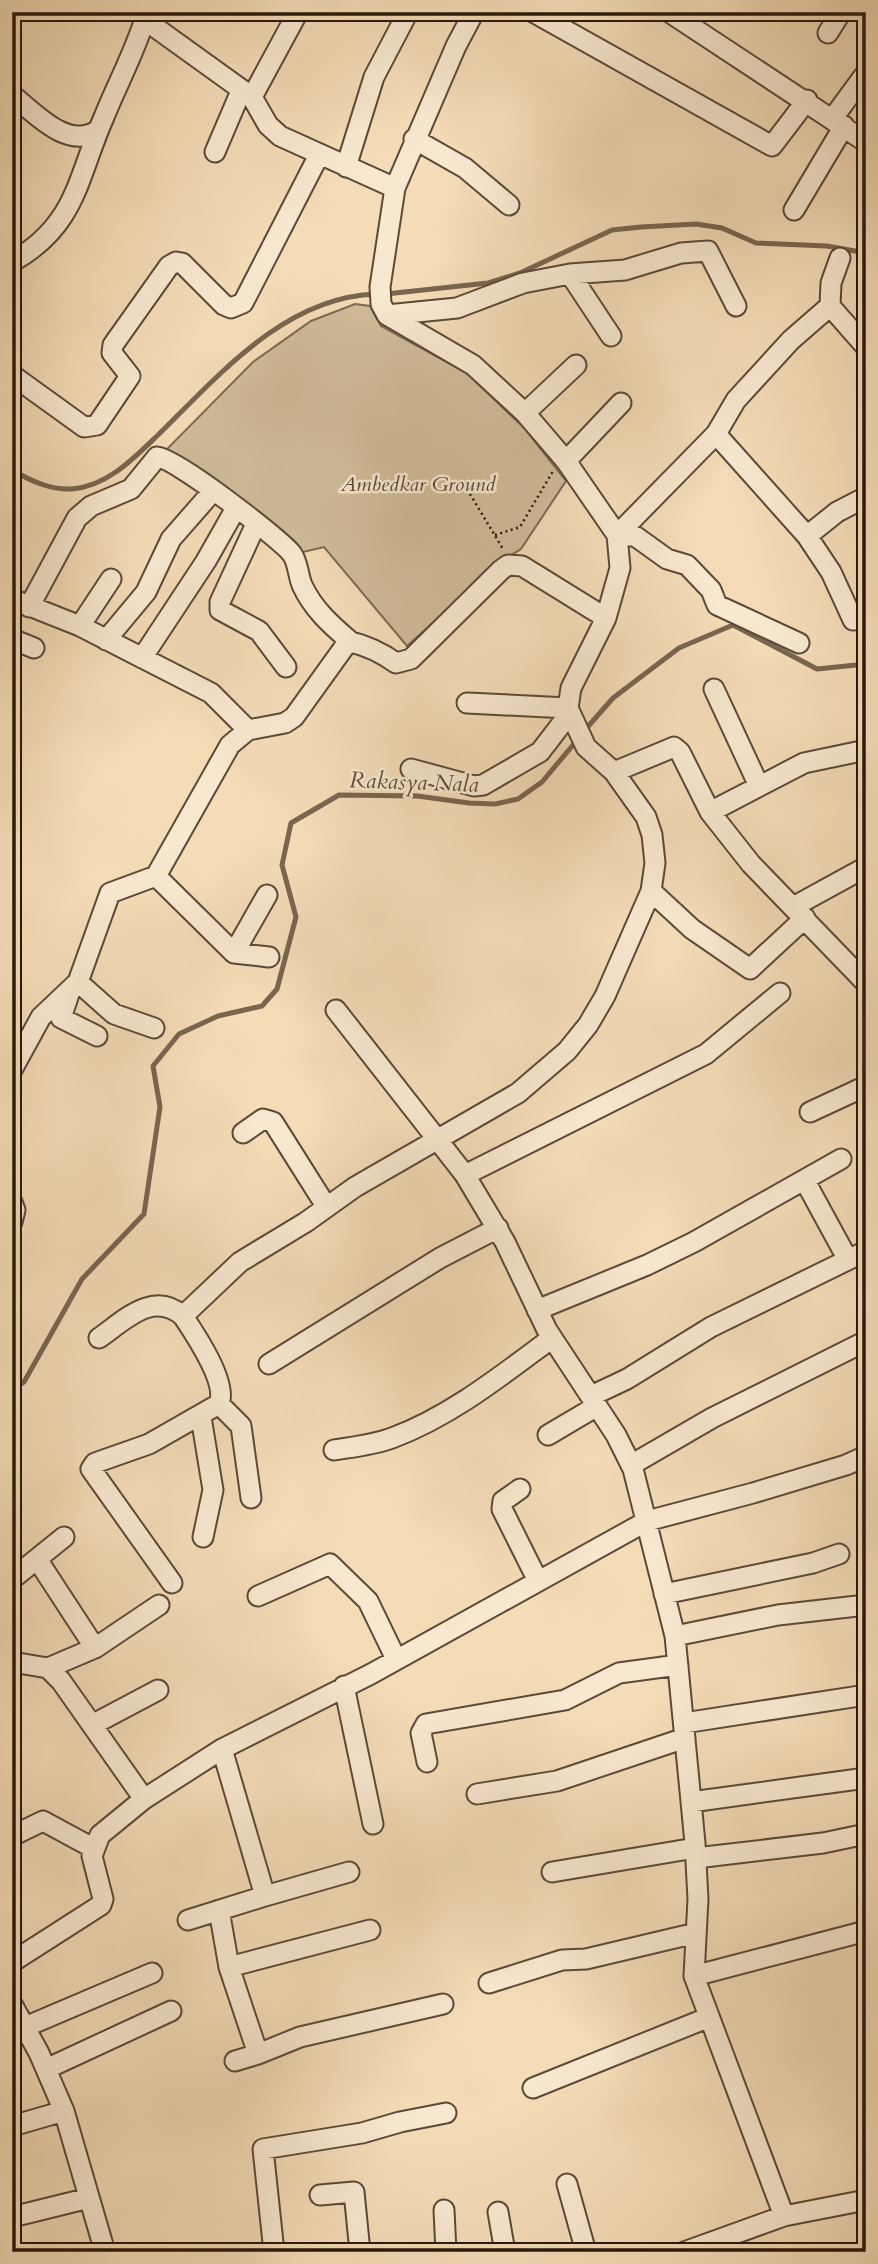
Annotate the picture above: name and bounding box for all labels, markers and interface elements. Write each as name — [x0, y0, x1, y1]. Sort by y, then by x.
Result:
park label: Ambedkar Ground — [340, 470, 496, 499]
water label: Rakasya Nala — [349, 764, 479, 800]

